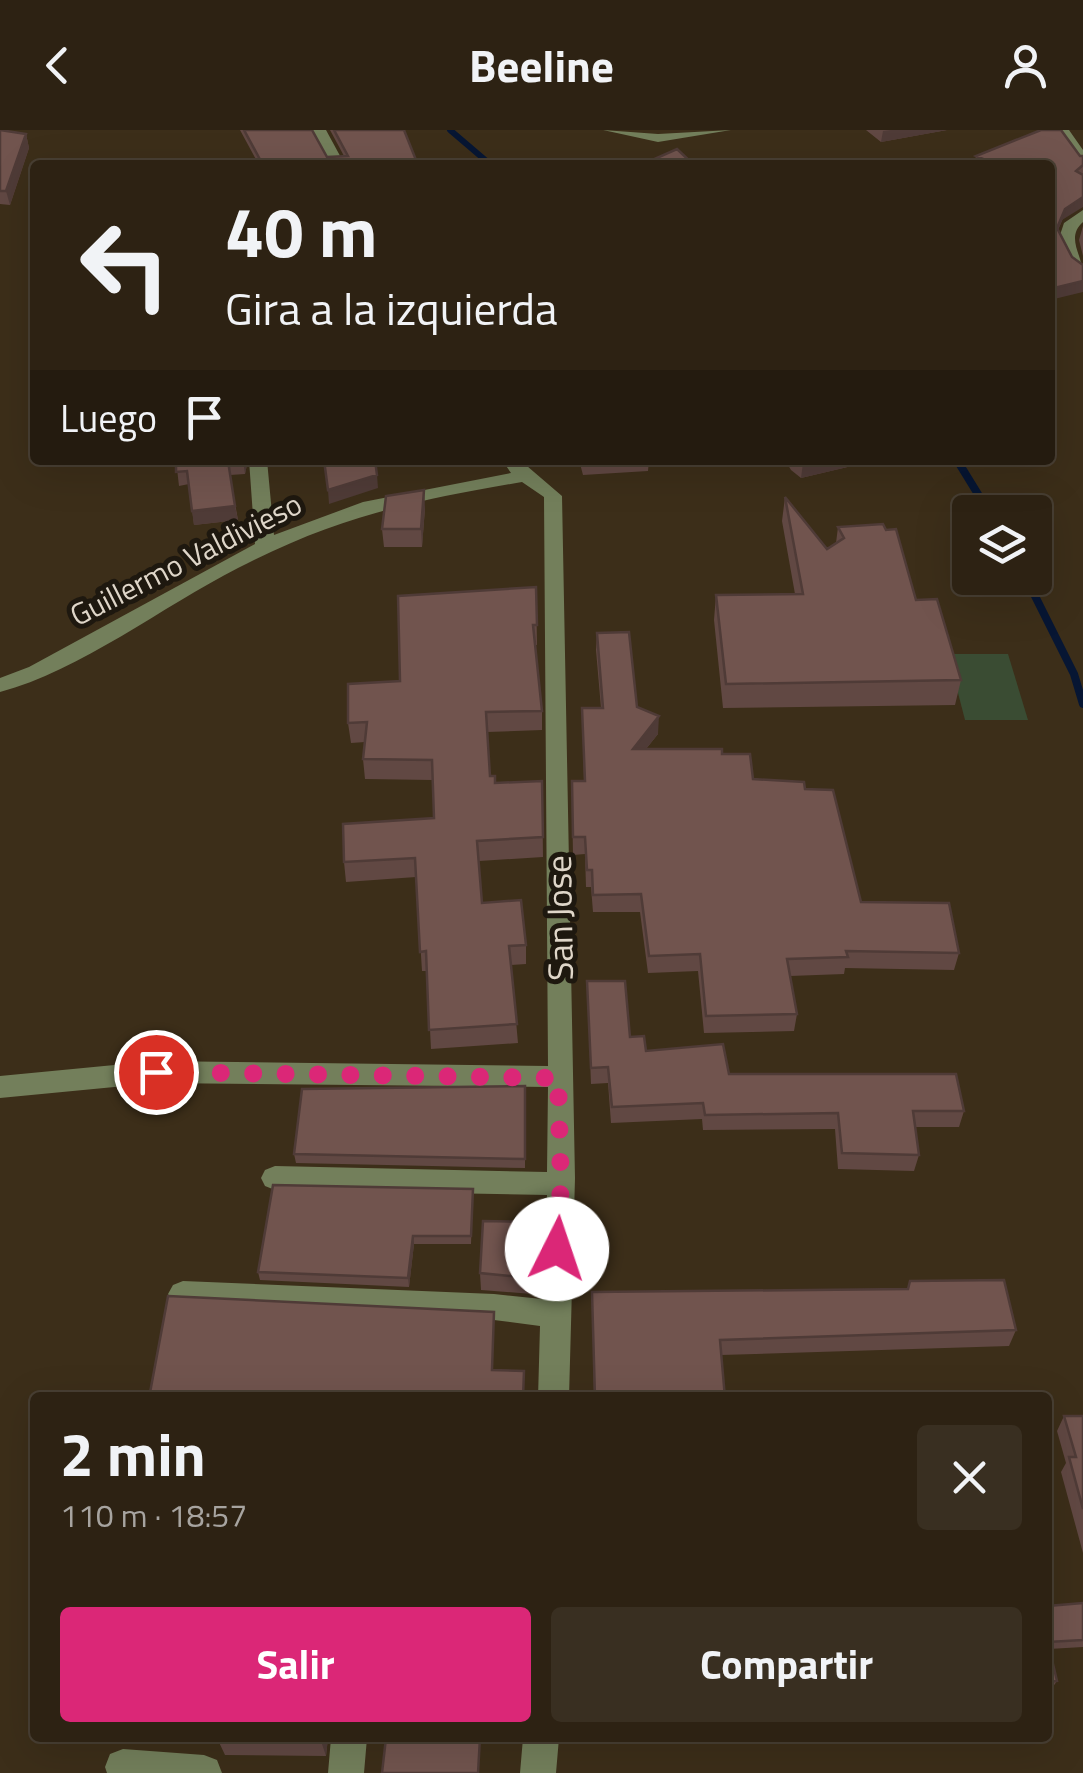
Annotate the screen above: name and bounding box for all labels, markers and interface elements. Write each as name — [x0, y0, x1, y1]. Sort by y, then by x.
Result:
text: Beeline — [469, 31, 614, 99]
icon: back — [30, 38, 85, 93]
icon: person — [998, 38, 1053, 93]
text: 40 m — [225, 178, 378, 284]
icon: left — [60, 200, 190, 330]
text: Gira a la izquierda — [225, 274, 558, 342]
text: Luego — [60, 389, 157, 447]
icon: arrive — [177, 390, 232, 445]
street label: Guillermo Valdivieso — [62, 481, 310, 637]
map controls — [952, 495, 1052, 595]
button: layers — [952, 495, 1052, 595]
street label: San Jose — [531, 855, 587, 981]
pin — [114, 1030, 199, 1115]
icon: arrive — [129, 1045, 184, 1100]
position arrow — [505, 1197, 609, 1301]
text: 2 min — [60, 1408, 206, 1499]
button: close — [917, 1425, 1022, 1530]
text: 110 m · 18:57 — [60, 1491, 247, 1539]
button: Salir — [60, 1607, 531, 1722]
button: Compartir — [551, 1607, 1022, 1722]

